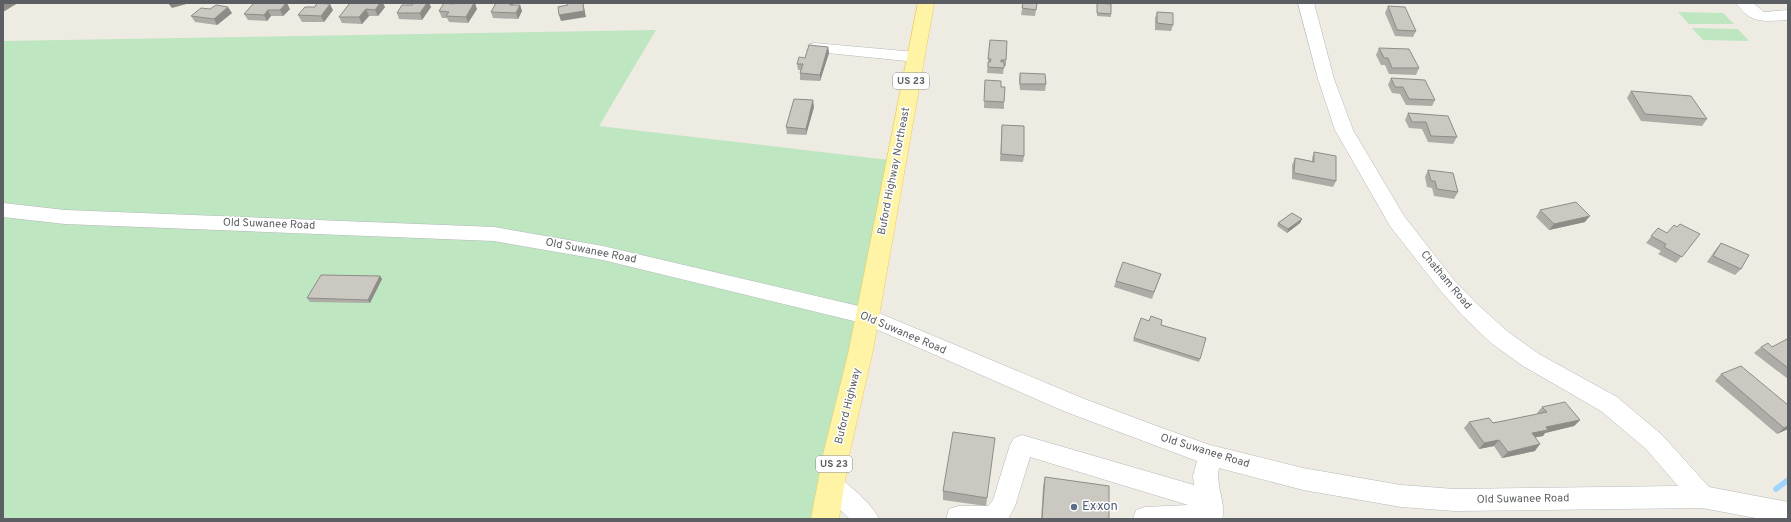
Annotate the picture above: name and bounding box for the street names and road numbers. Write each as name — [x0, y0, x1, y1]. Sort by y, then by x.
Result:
road number: US 23 — [893, 73, 929, 89]
street label: Buford Highway Northeast — [875, 106, 913, 236]
street label: Old Suwanee Road — [222, 215, 316, 233]
street label: Old Suwanee Road — [544, 235, 638, 267]
street label: Chatham Road — [1417, 248, 1475, 312]
street label: Old Suwanee Road — [858, 308, 948, 358]
street label: Buford Highway — [832, 366, 864, 445]
street label: Old Suwanee Road — [1159, 431, 1251, 471]
road number: US 23 — [816, 456, 852, 472]
street label: Old Suwanee Road — [1477, 491, 1569, 507]

